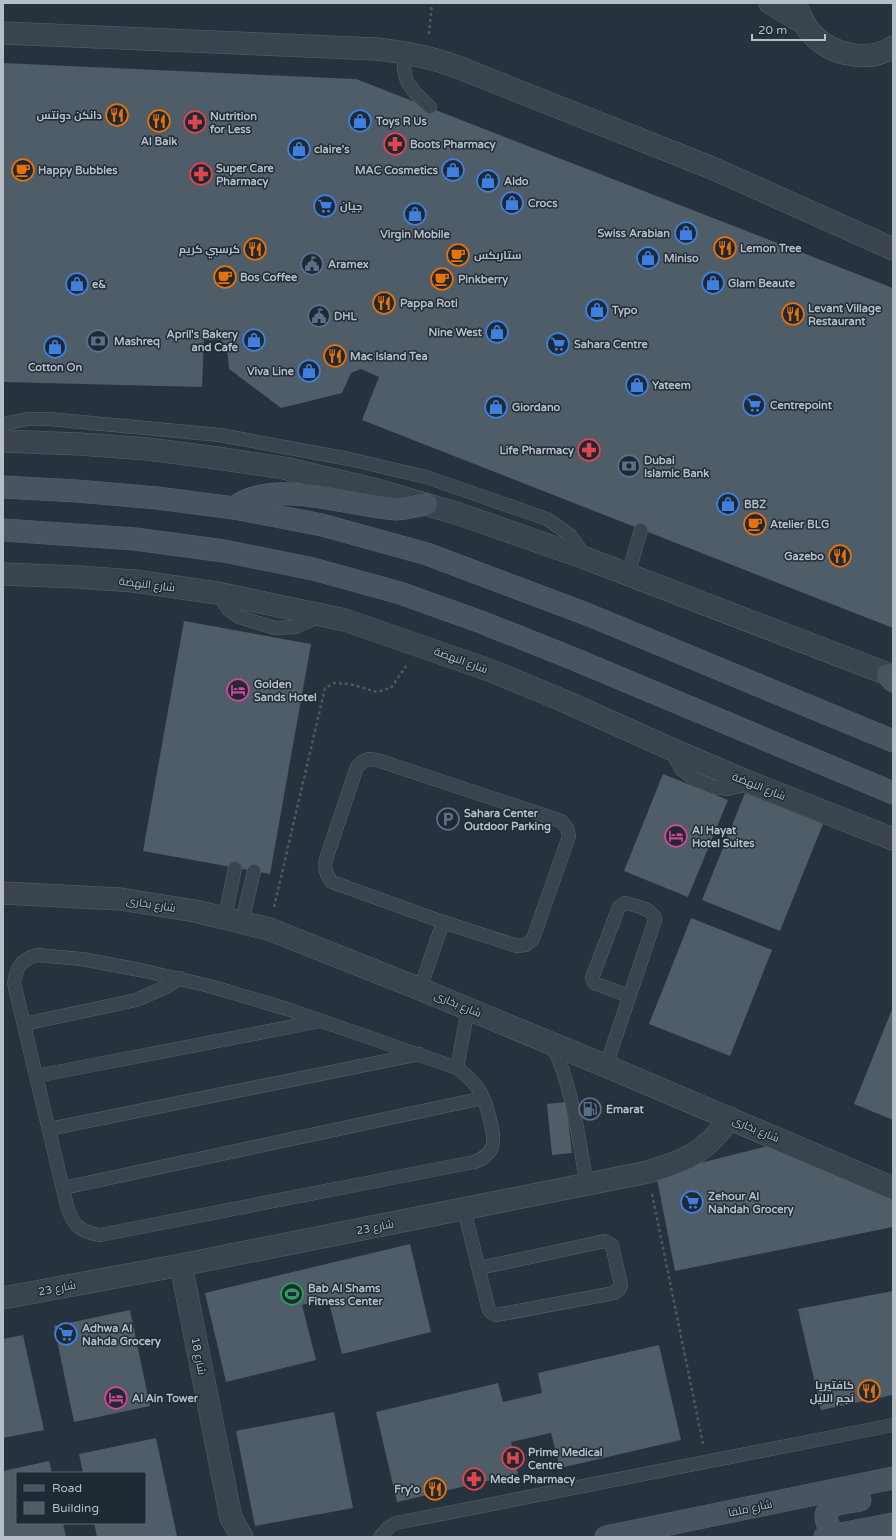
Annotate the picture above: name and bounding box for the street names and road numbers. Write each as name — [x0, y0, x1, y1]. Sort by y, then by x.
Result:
street label: شارع النهضة — [118, 575, 176, 595]
street label: شارع النهضة — [432, 645, 490, 677]
street label: شارع النهضة — [730, 770, 787, 804]
street label: شارع بخارى — [125, 894, 176, 916]
street label: شارع بخارى — [432, 989, 483, 1021]
street label: شارع بخارى — [730, 1114, 781, 1146]
street label: شارع 23 — [355, 1217, 395, 1238]
street label: شارع 23 — [37, 1278, 77, 1299]
street label: شارع 18 — [188, 1336, 209, 1376]
street label: شارع ملقا — [727, 1497, 774, 1520]

